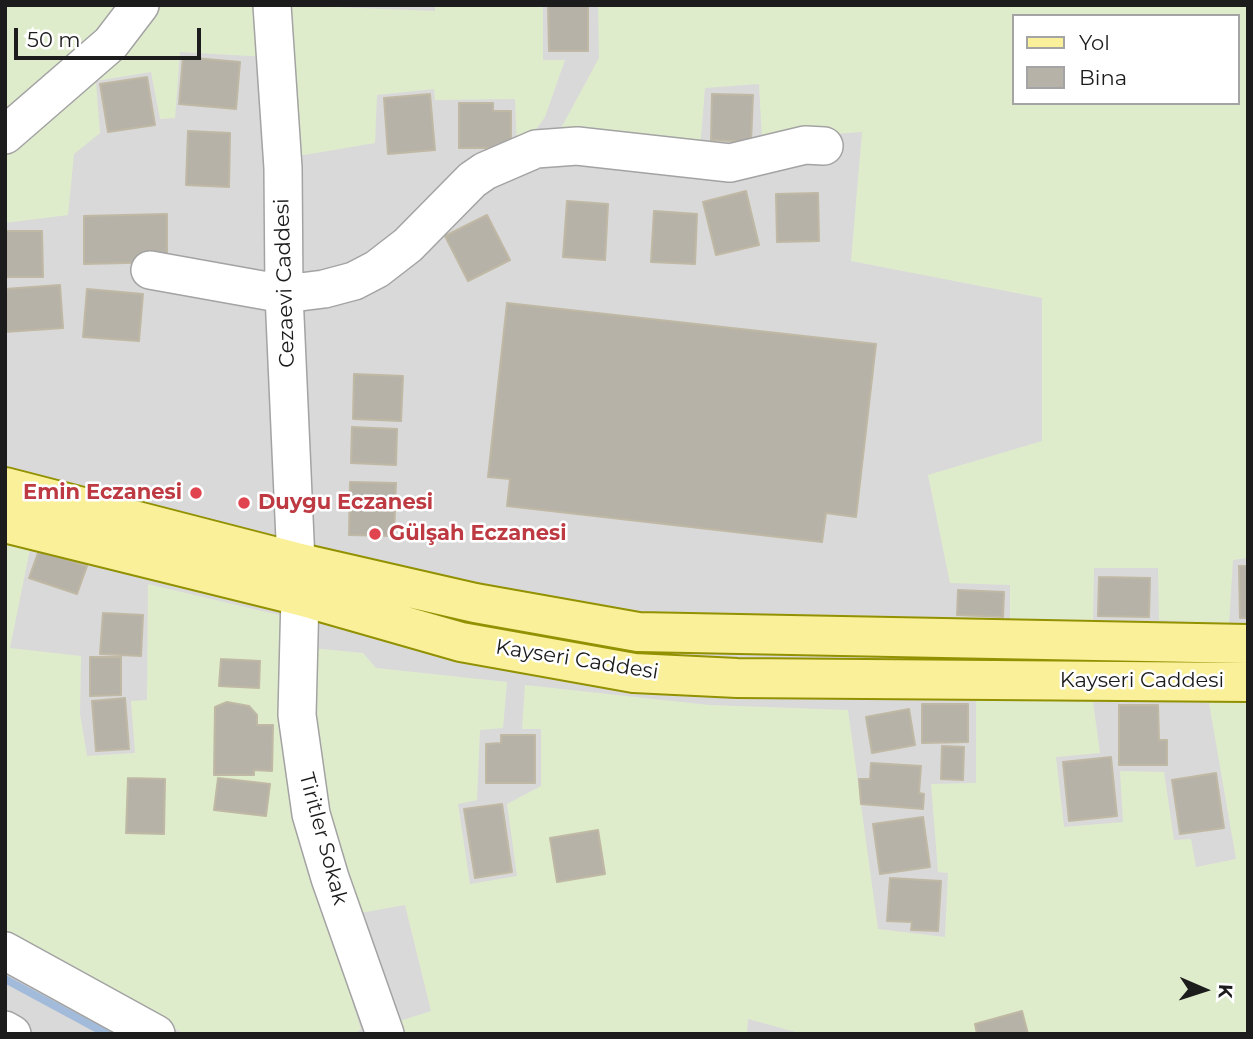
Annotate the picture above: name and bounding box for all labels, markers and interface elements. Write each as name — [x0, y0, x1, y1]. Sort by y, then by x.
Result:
scale bar — [18, 14, 205, 58]
legend — [1012, 14, 1239, 105]
text: 50 m — [27, 27, 81, 52]
text: Yol — [1079, 30, 1110, 55]
text: Bina — [1079, 65, 1127, 90]
street label: Cezaevi Caddesi — [269, 198, 301, 368]
place label: Emin Eczanesi — [23, 480, 182, 506]
marker: Emin Eczanesi — [188, 485, 204, 501]
place label: Duygu Eczanesi — [258, 490, 433, 516]
marker: Duygu Eczanesi — [236, 495, 252, 511]
place label: Gülşah Eczanesi — [389, 521, 567, 547]
marker: Gülşah Eczanesi — [367, 526, 383, 542]
street label: Kayseri Caddesi — [494, 635, 660, 685]
street label: Kayseri Caddesi — [1060, 668, 1224, 694]
street label: Tiritler Sokak — [293, 770, 353, 908]
north arrow — [1169, 955, 1239, 1025]
text: K — [1214, 984, 1237, 999]

